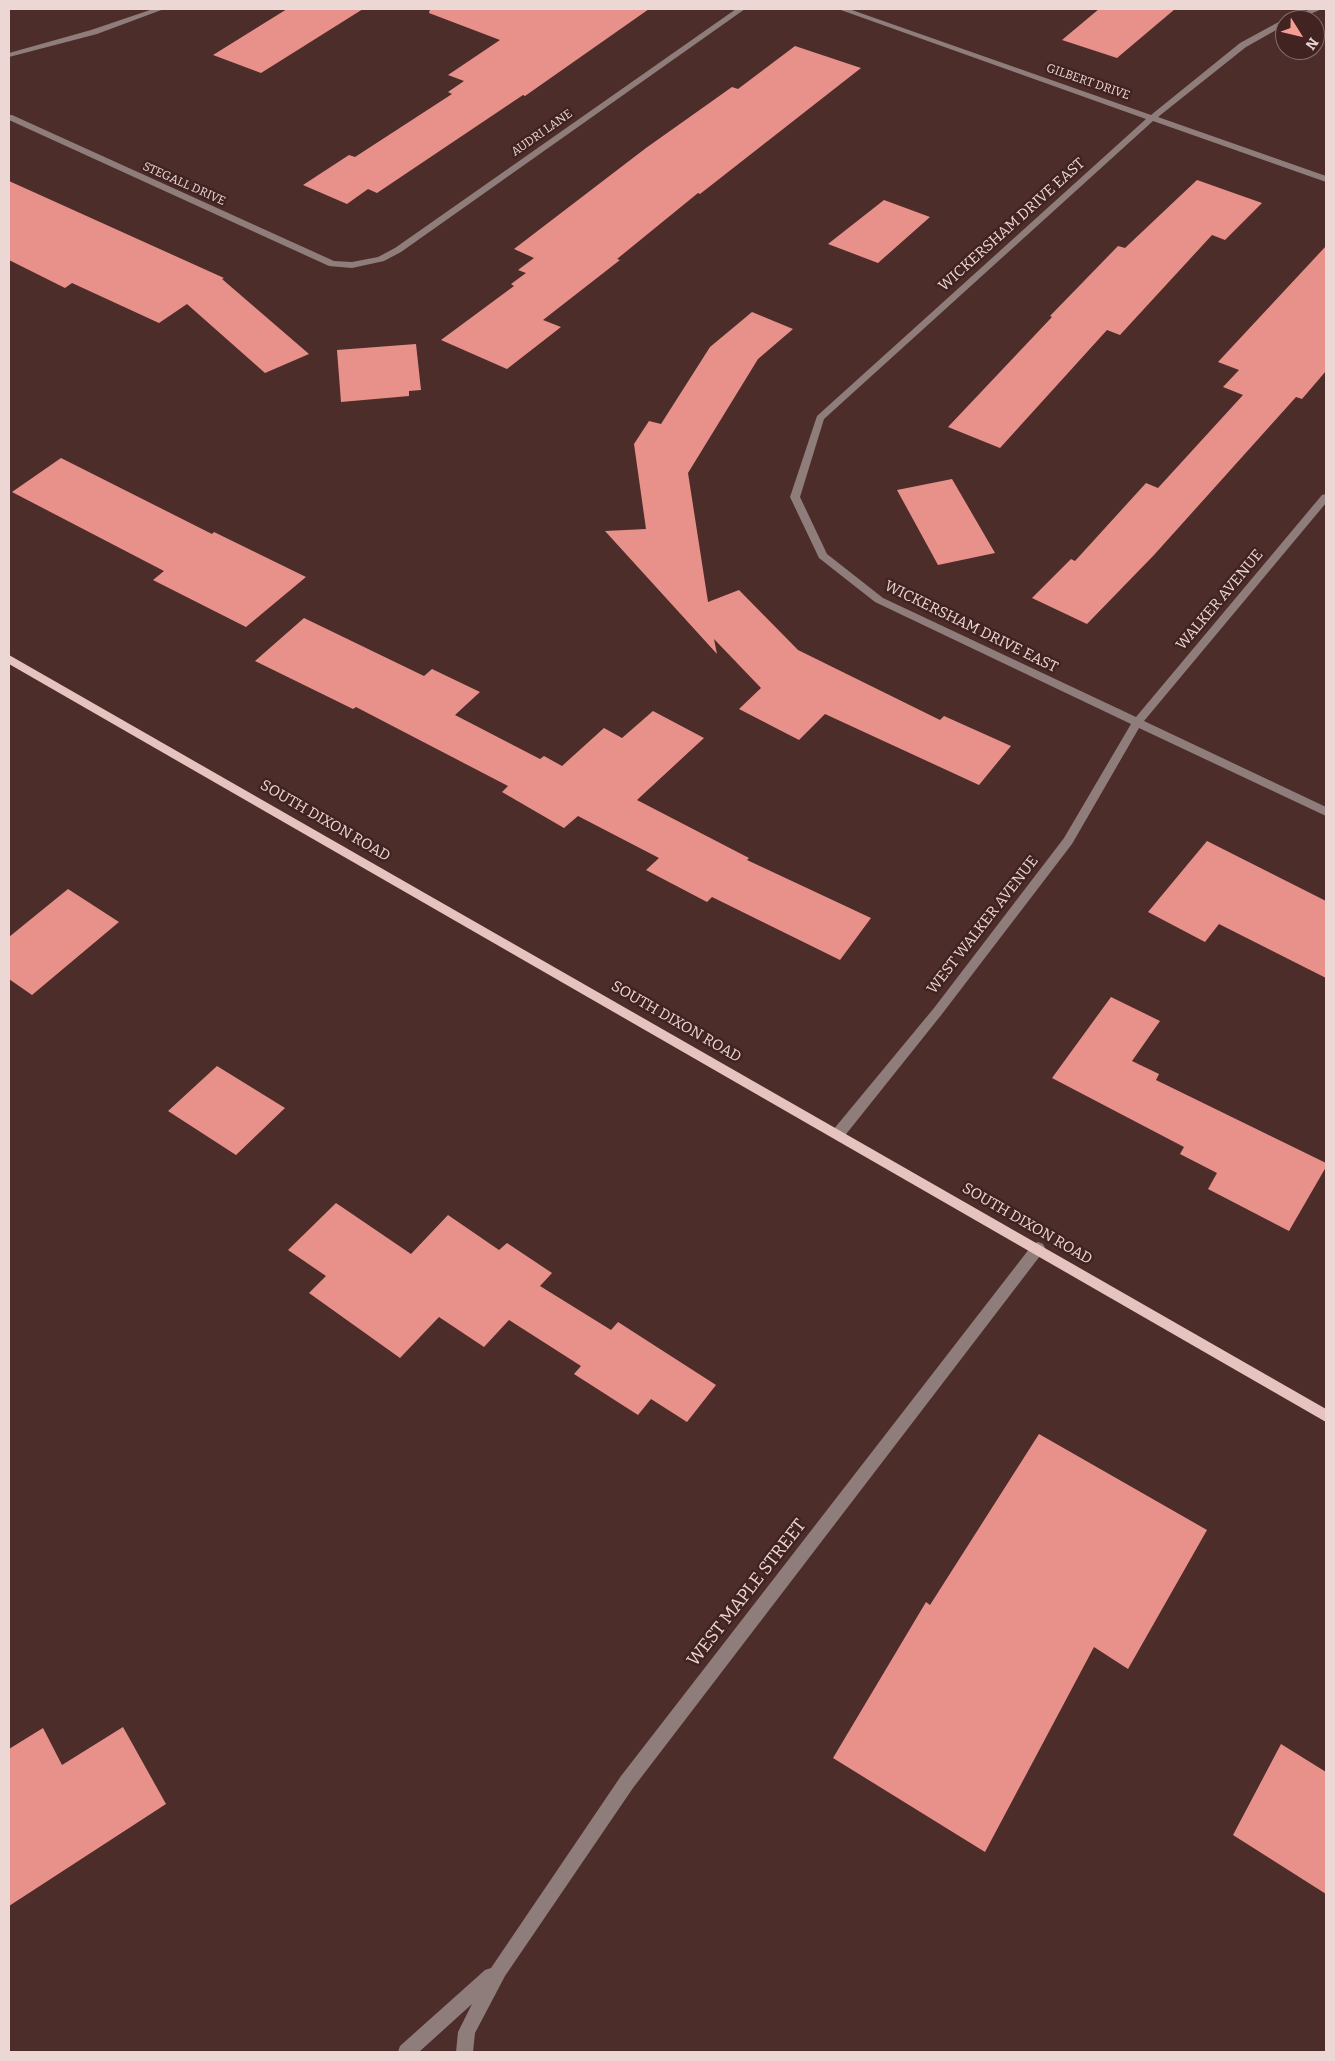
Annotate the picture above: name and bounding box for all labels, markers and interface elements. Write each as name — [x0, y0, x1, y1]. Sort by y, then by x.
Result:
north arrow — [1275, 10, 1325, 60]
text: N — [1302, 34, 1322, 53]
street label: GILBERT DRIVE — [1044, 61, 1132, 103]
street label: AUDRI LANE — [509, 107, 575, 159]
street label: WICKERSHAM DRIVE EAST — [935, 155, 1089, 295]
street label: STEGALL DRIVE — [140, 159, 228, 209]
street label: WALKER AVENUE — [1173, 546, 1267, 654]
street label: WICKERSHAM DRIVE EAST — [881, 577, 1061, 677]
street label: SOUTH DIXON ROAD — [257, 776, 393, 866]
street label: WEST WALKER AVENUE — [924, 852, 1042, 998]
street label: SOUTH DIXON ROAD — [608, 977, 744, 1067]
street label: SOUTH DIXON ROAD — [959, 1179, 1095, 1269]
street label: WEST MAPLE STREET — [683, 1515, 811, 1671]

